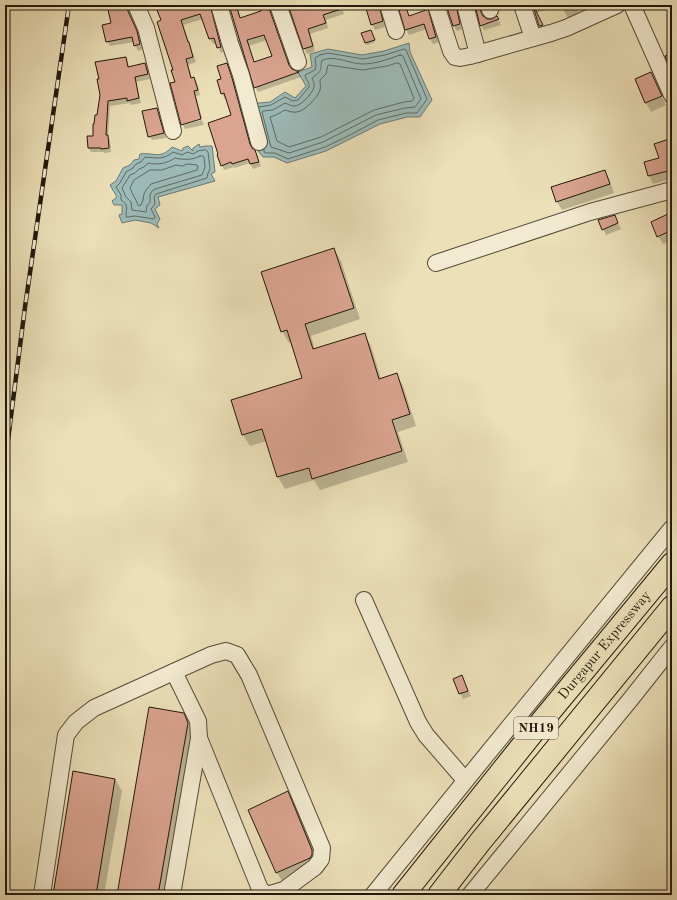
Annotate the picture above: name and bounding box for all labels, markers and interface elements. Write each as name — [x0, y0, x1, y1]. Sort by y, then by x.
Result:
street label: Durgapur Expressway — [556, 588, 654, 702]
road number: NH19 — [514, 717, 558, 739]

